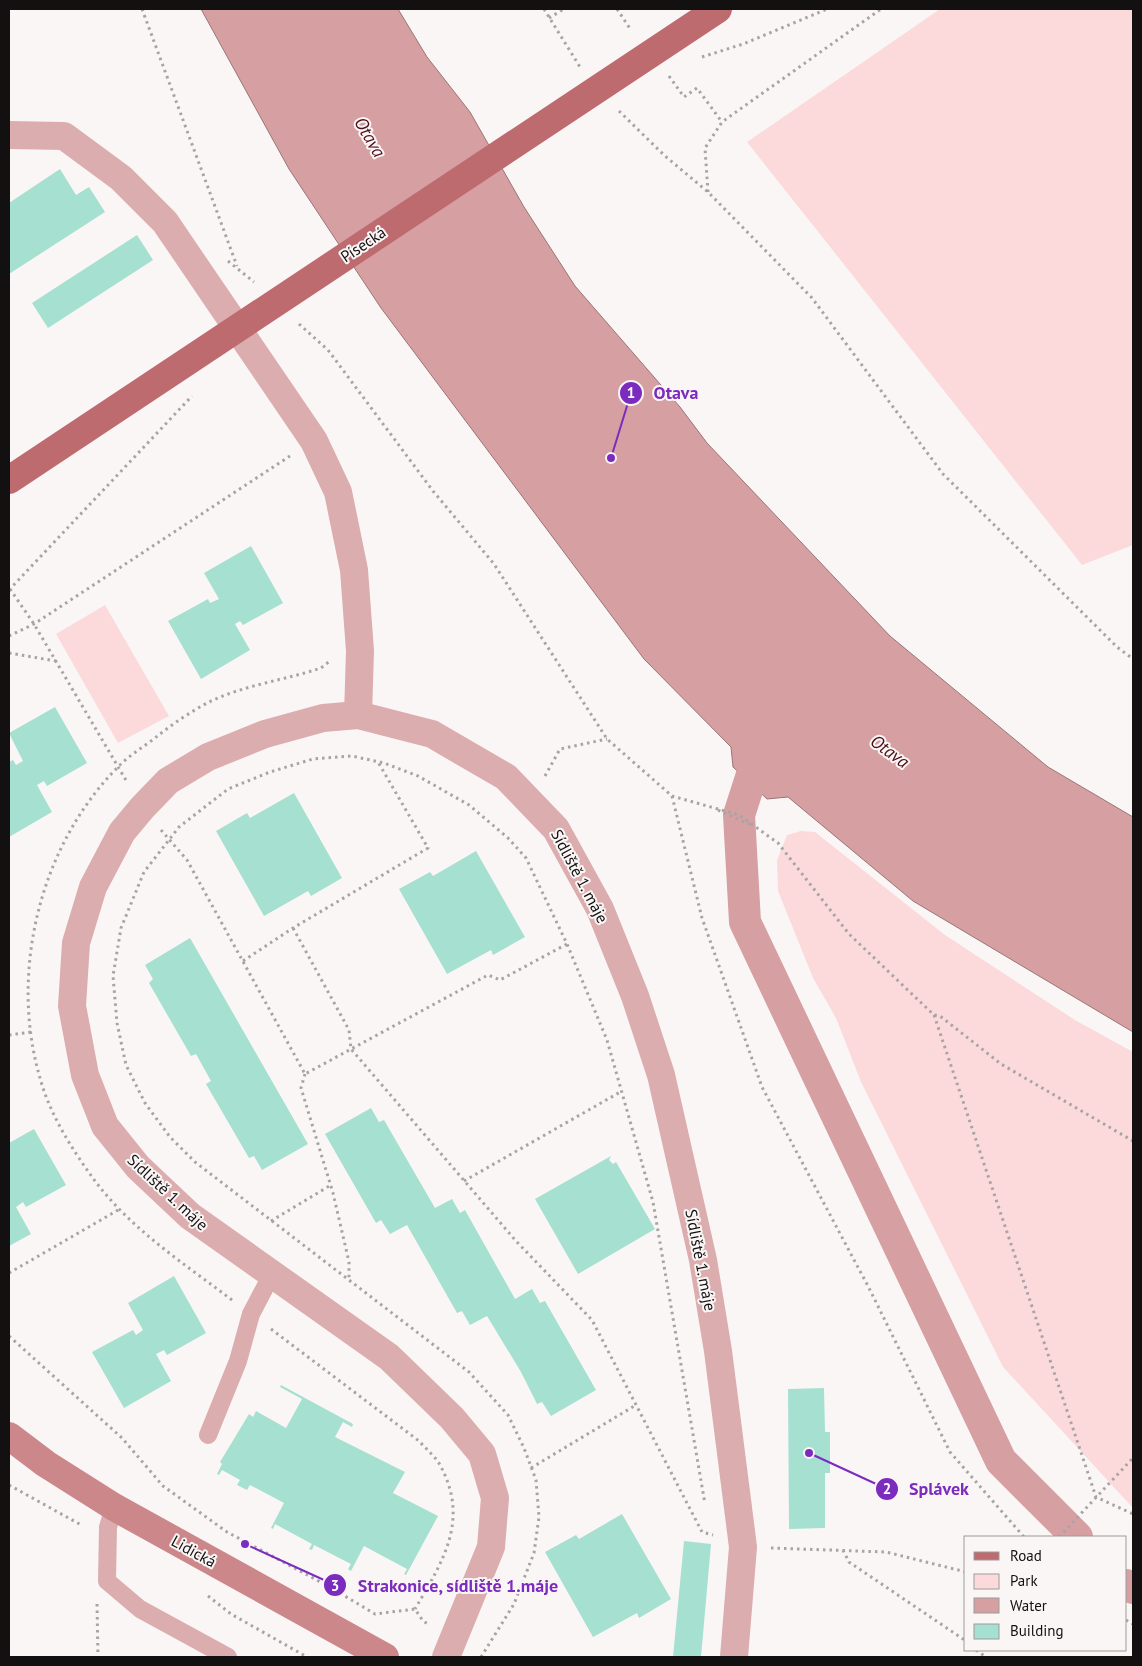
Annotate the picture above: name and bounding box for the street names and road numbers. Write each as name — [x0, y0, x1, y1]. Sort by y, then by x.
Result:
street label: Písecká — [337, 222, 389, 266]
street label: Sídliště 1. máje — [547, 826, 613, 926]
street label: Sídliště 1. máje — [123, 1149, 213, 1235]
street label: Sídliště 1. máje — [681, 1207, 721, 1313]
street label: Lidická — [168, 1531, 220, 1571]

